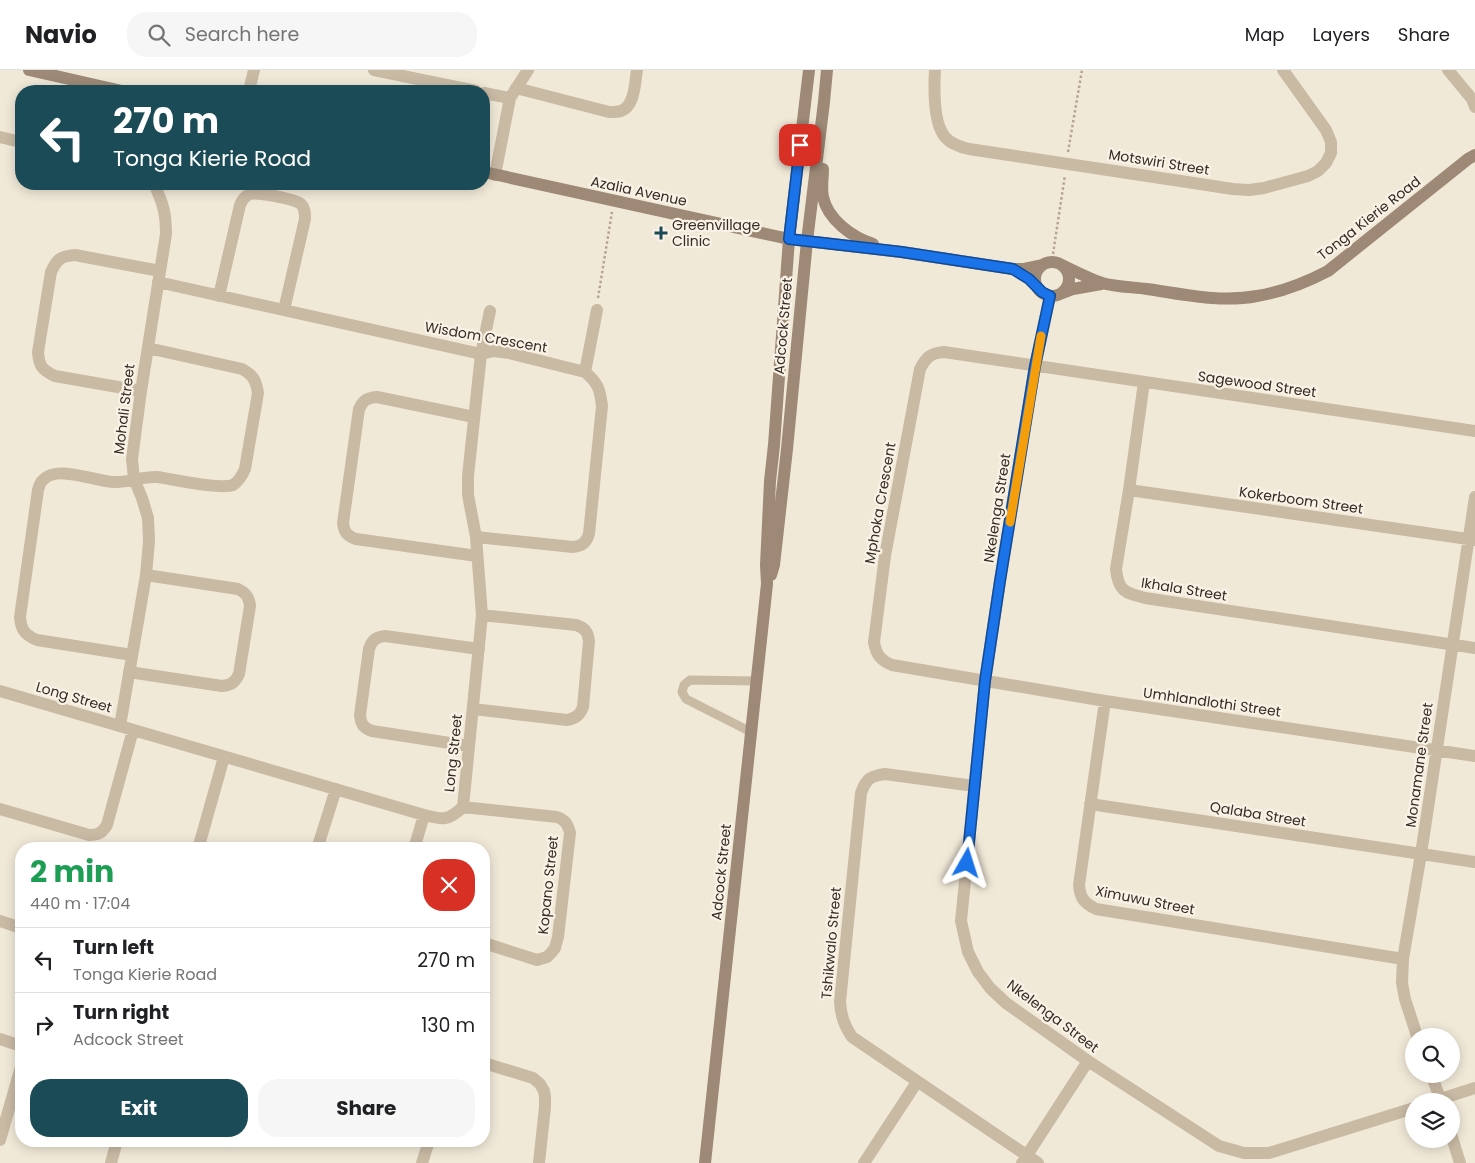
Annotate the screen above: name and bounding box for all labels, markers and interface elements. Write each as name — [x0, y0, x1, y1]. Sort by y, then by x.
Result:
search box — [127, 12, 477, 57]
text: Navio — [25, 18, 97, 51]
icon: search — [145, 21, 173, 49]
text: Search here — [185, 21, 299, 48]
text: Map — [1245, 22, 1285, 47]
text: Layers — [1313, 22, 1370, 47]
text: Share — [1398, 22, 1450, 47]
text: 270 m — [113, 96, 219, 145]
icon: left — [30, 105, 95, 170]
pin — [779, 124, 821, 166]
icon: arrive — [786, 131, 814, 159]
text: Tonga Kierie Road — [113, 143, 311, 174]
street label: Motswiri Street — [1107, 144, 1211, 180]
street label: Azalia Avenue — [589, 171, 689, 211]
street label: Tonga Kierie Road — [1313, 171, 1425, 265]
place label: Greenvillage Clinic — [672, 215, 761, 251]
marker: Greenvillage Clinic — [654, 226, 668, 240]
street label: Adcock Street — [769, 277, 797, 375]
street label: Wisdom Crescent — [423, 316, 549, 358]
street label: Mohali Street — [109, 363, 139, 455]
street label: Sagewood Street — [1196, 366, 1318, 402]
street label: Mphoka Crescent — [859, 441, 901, 565]
street label: Nkelenga Street — [978, 452, 1016, 564]
street label: Kokerboom Street — [1238, 481, 1364, 519]
street label: Ikhala Street — [1140, 572, 1228, 606]
street label: Long Street — [34, 677, 114, 717]
street label: Umhlandlothi Street — [1142, 682, 1282, 722]
street label: Monamane Street — [1400, 701, 1438, 829]
street label: Long Street — [439, 713, 467, 793]
street label: Qalaba Street — [1209, 797, 1307, 831]
street label: Adcock Street — [706, 823, 736, 921]
street label: Kopano Street — [533, 835, 563, 935]
position arrow — [940, 836, 992, 888]
text: 2 min — [30, 850, 114, 893]
button: close — [423, 859, 475, 911]
street label: Ximuwu Street — [1094, 881, 1196, 919]
street label: Tshikwalo Street — [816, 886, 846, 1000]
text: 440 m · 17:04 — [30, 892, 130, 915]
text: Turn left — [73, 934, 154, 961]
icon: left — [30, 946, 58, 974]
text: 270 m — [417, 947, 475, 974]
text: Tonga Kierie Road — [73, 963, 217, 986]
street label: Nkelenga Street — [1003, 975, 1103, 1057]
text: Turn right — [73, 999, 169, 1026]
icon: right — [30, 1011, 58, 1039]
text: 130 m — [421, 1012, 475, 1039]
text: Adcock Street — [73, 1028, 184, 1051]
map controls — [1405, 1028, 1460, 1148]
button: search — [1405, 1028, 1460, 1083]
button: Exit — [30, 1079, 248, 1137]
button: Share — [258, 1079, 475, 1137]
button: layers — [1405, 1093, 1460, 1148]

